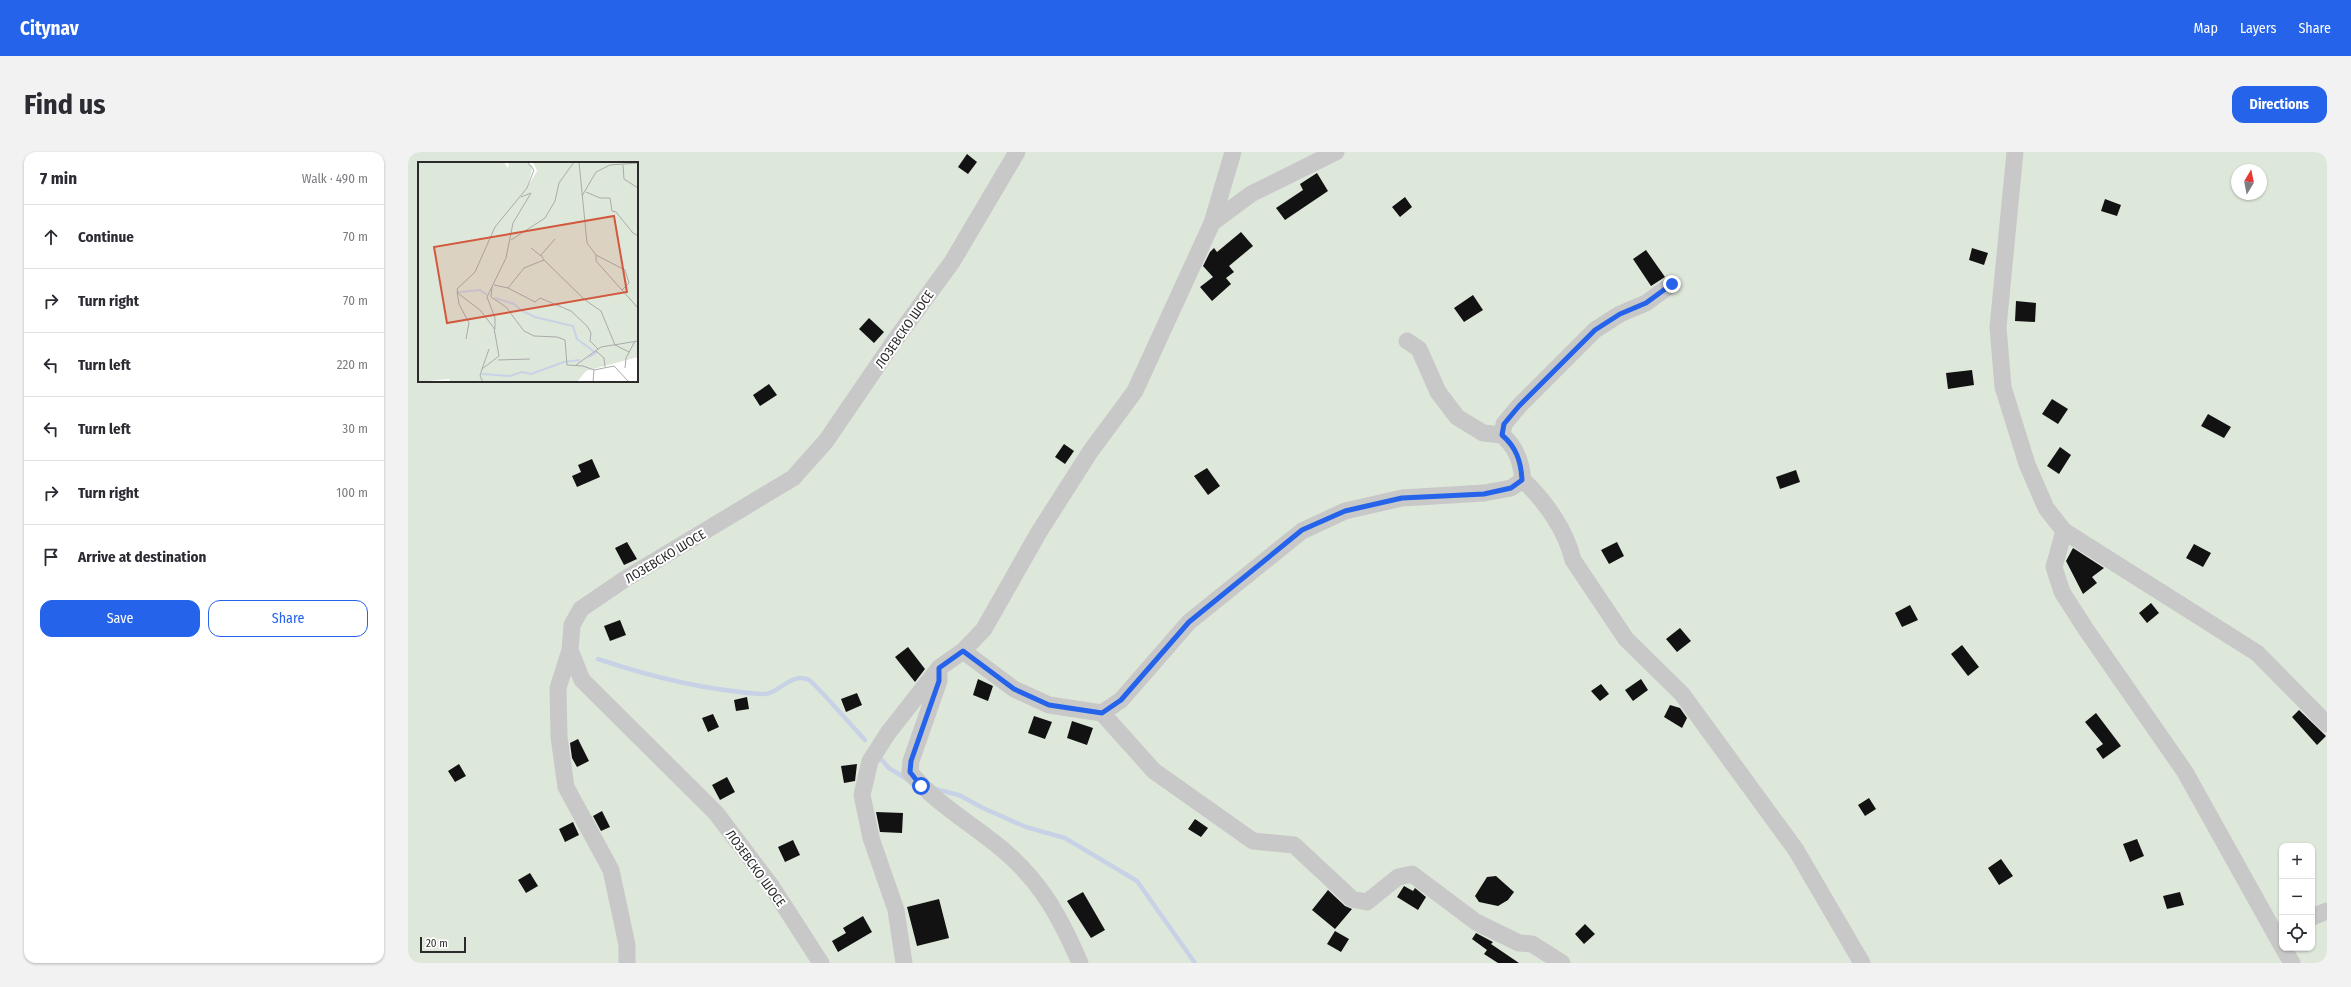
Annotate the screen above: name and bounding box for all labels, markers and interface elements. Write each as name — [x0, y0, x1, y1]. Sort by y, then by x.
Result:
text: Citynav — [20, 17, 79, 40]
text: Map — [2194, 20, 2218, 37]
text: Layers — [2240, 20, 2276, 37]
text: Share — [2298, 20, 2331, 37]
button: Directions — [2232, 86, 2327, 123]
text: Find us — [24, 88, 106, 121]
inset map — [418, 162, 638, 382]
north arrow — [2231, 164, 2267, 200]
text: 7 min — [40, 168, 77, 189]
text: Walk · 490 m — [302, 171, 368, 186]
icon: ahead — [40, 226, 62, 248]
text: Continue — [78, 228, 134, 246]
text: 70 m — [343, 229, 368, 244]
route end — [1663, 275, 1681, 293]
street label: ЛОЗЕВСКО ШОСЕ — [872, 288, 937, 371]
icon: right — [40, 290, 62, 312]
text: Turn right — [78, 292, 139, 310]
text: 70 m — [343, 293, 368, 308]
icon: left — [40, 354, 62, 376]
text: Turn left — [78, 356, 131, 374]
text: 220 m — [337, 357, 368, 372]
icon: left — [40, 418, 62, 440]
text: Turn left — [78, 420, 131, 438]
text: 30 m — [342, 421, 368, 436]
icon: right — [40, 482, 62, 504]
text: Turn right — [78, 484, 139, 502]
text: 100 m — [336, 485, 368, 500]
street label: ЛОЗЕВСКО ШОСЕ — [622, 527, 708, 586]
icon: arrive — [40, 546, 62, 568]
text: Arrive at destination — [78, 548, 206, 566]
button: Save — [40, 600, 200, 637]
button: Share — [208, 600, 368, 637]
route start — [912, 777, 930, 795]
street label: ЛОЗЕВСКО ШОСЕ — [723, 827, 788, 910]
map controls — [2279, 843, 2315, 951]
button: + — [2279, 843, 2315, 879]
button: − — [2279, 879, 2315, 915]
button: locate — [2279, 915, 2315, 951]
scale bar — [420, 935, 466, 954]
text: 20 m — [426, 937, 448, 950]

